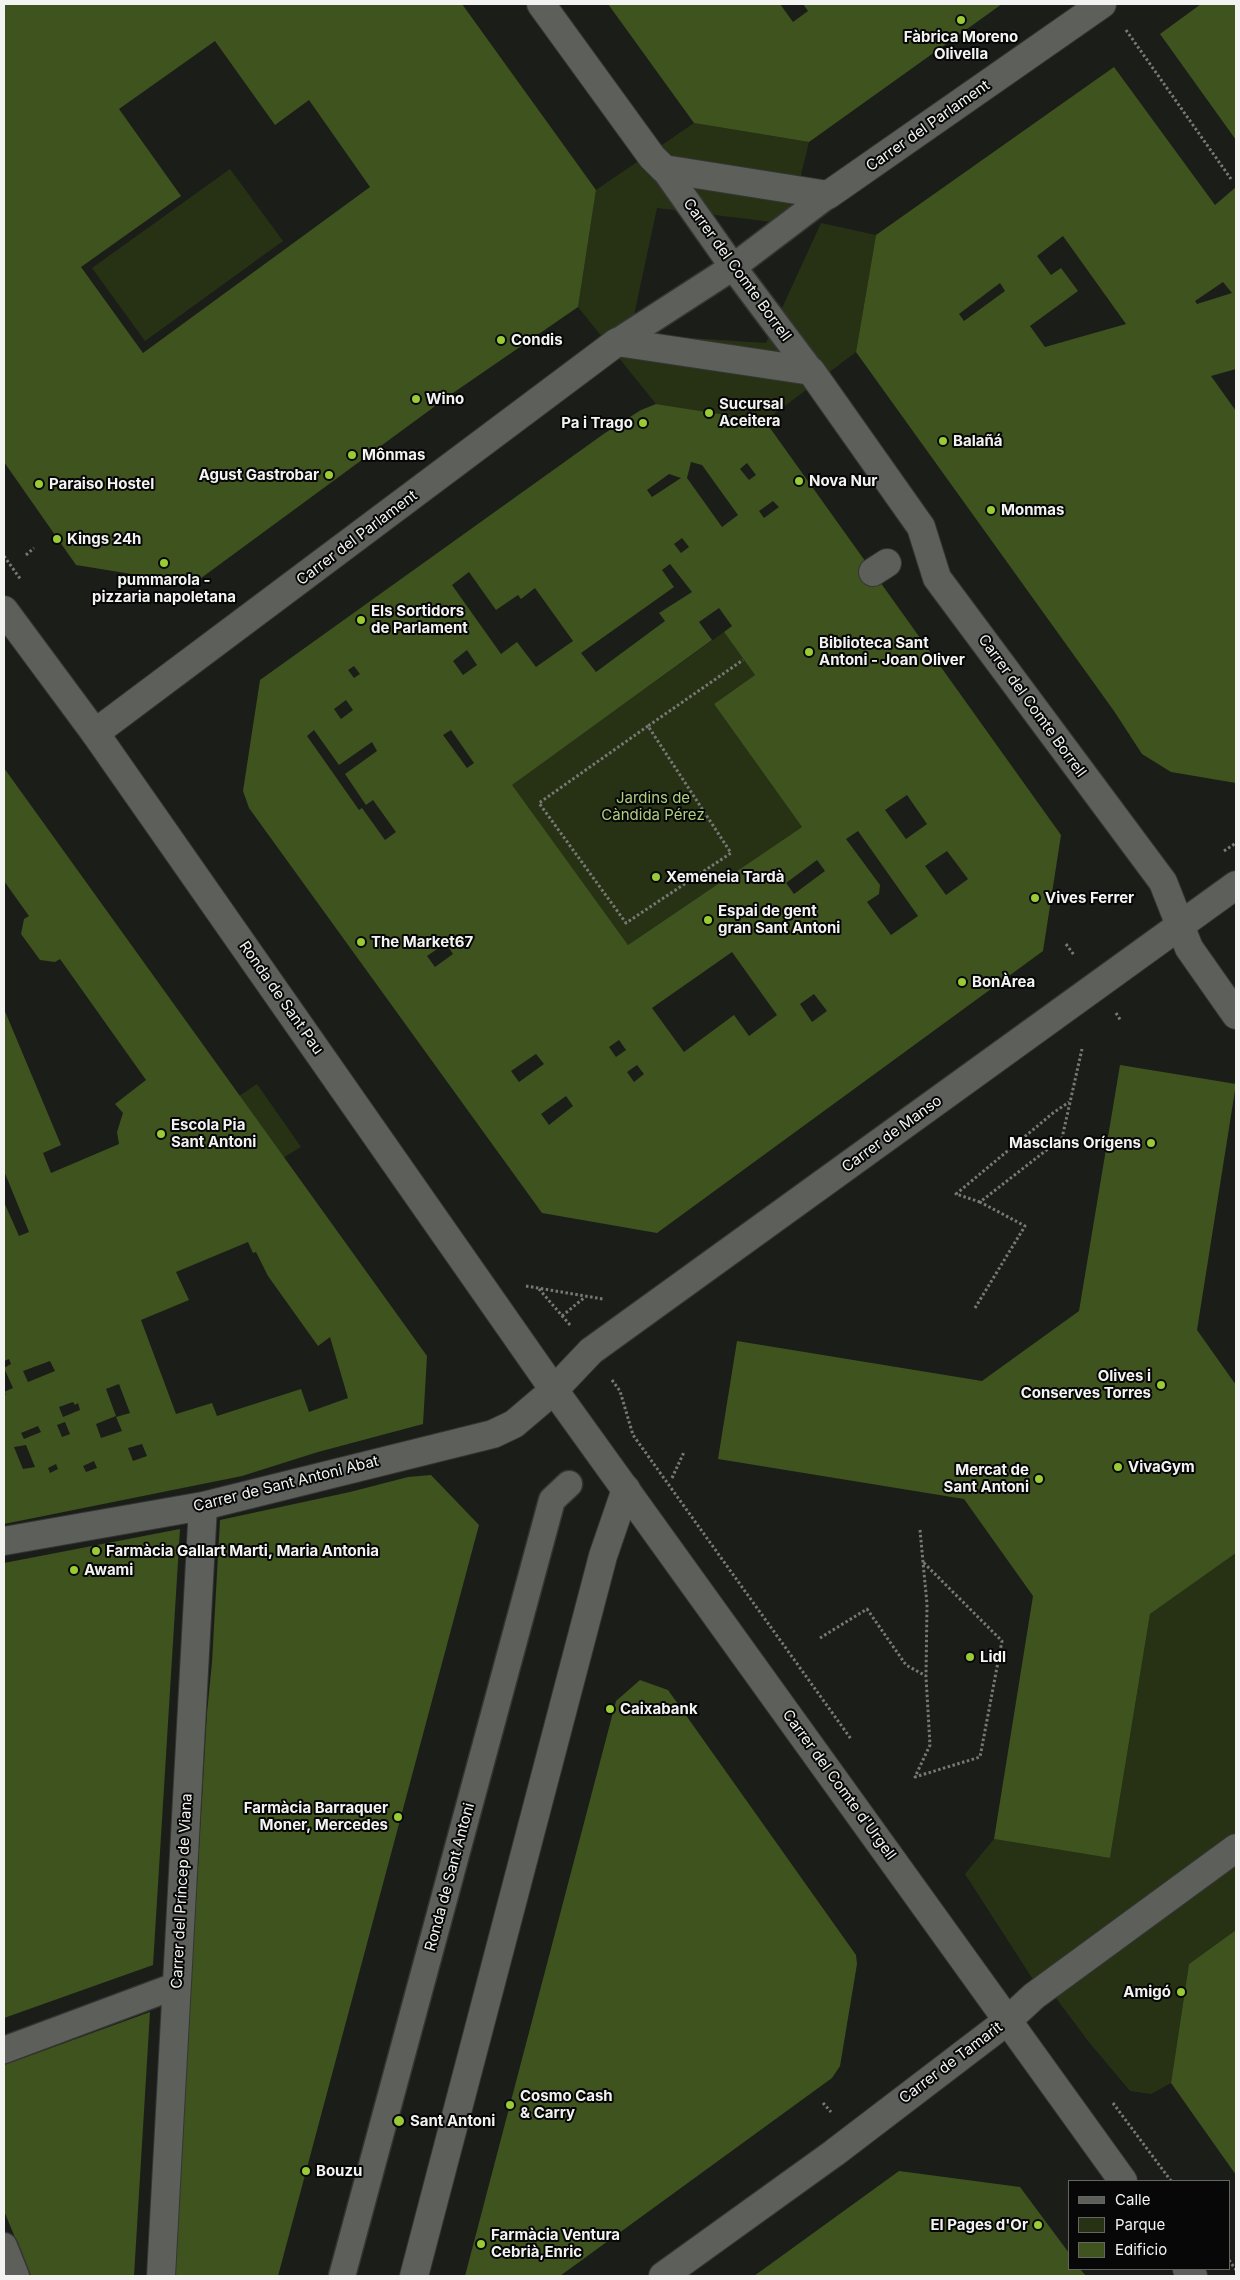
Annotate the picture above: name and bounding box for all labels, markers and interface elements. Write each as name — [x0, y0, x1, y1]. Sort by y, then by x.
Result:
marker: Fàbrica Moreno Olivella — [955, 14, 967, 26]
place label: Fàbrica Moreno Olivella — [904, 28, 1018, 63]
street label: Carrer del Parlament — [863, 77, 993, 175]
street label: Carrer del Comte Borrell — [679, 195, 795, 345]
place label: Condis — [511, 331, 563, 349]
marker: Condis — [495, 334, 507, 346]
place label: Wino — [426, 390, 464, 408]
marker: Wino — [410, 393, 422, 405]
place label: Sucursal Aceitera — [719, 395, 784, 430]
marker: Sucursal Aceitera — [703, 407, 715, 419]
place label: Pa i Trago — [561, 414, 633, 432]
marker: Pa i Trago — [637, 417, 649, 429]
place label: Balañá — [953, 432, 1002, 450]
marker: Balañá — [937, 435, 949, 447]
place label: Mônmas — [362, 446, 425, 464]
marker: Mônmas — [346, 449, 358, 461]
place label: Agust Gastrobar — [199, 466, 319, 484]
marker: Agust Gastrobar — [323, 469, 335, 481]
place label: Nova Nur — [809, 472, 877, 490]
place label: Paraiso Hostel — [49, 475, 154, 493]
marker: Nova Nur — [793, 475, 805, 487]
marker: Paraiso Hostel — [33, 478, 45, 490]
street label: Carrer del Parlament — [293, 487, 421, 589]
place label: Monmas — [1001, 501, 1064, 519]
marker: Monmas — [985, 504, 997, 516]
place label: Kings 24h — [67, 530, 141, 548]
marker: Kings 24h — [51, 533, 63, 545]
marker: pummarola - pizzaria napoletana — [158, 557, 170, 569]
place label: pummarola - pizzaria napoletana — [92, 571, 236, 606]
place label: Els Sortidors de Parlament — [371, 602, 468, 637]
marker: Els Sortidors de Parlament — [355, 614, 367, 626]
street label: Carrer del Comte Borrell — [974, 631, 1090, 781]
place label: Biblioteca Sant Antoni - Joan Oliver — [819, 634, 965, 669]
marker: Biblioteca Sant Antoni - Joan Oliver — [803, 646, 815, 658]
park label: Jardins de Càndida Pérez — [601, 789, 705, 824]
place label: Xemeneia Tardà — [666, 868, 784, 886]
marker: Xemeneia Tardà — [650, 871, 662, 883]
place label: Vives Ferrer — [1045, 889, 1134, 907]
marker: Vives Ferrer — [1029, 892, 1041, 904]
place label: Espai de gent gran Sant Antoni — [718, 902, 840, 937]
marker: Espai de gent gran Sant Antoni — [702, 914, 714, 926]
place label: The Market67 — [371, 933, 473, 951]
marker: The Market67 — [355, 936, 367, 948]
street label: Ronda de Sant Pau — [235, 938, 327, 1058]
place label: BonÀrea — [972, 973, 1035, 991]
marker: BonÀrea — [956, 976, 968, 988]
street label: Carrer de Manso — [839, 1092, 945, 1176]
place label: Escola Pia Sant Antoni — [171, 1116, 256, 1151]
marker: Escola Pia Sant Antoni — [155, 1128, 167, 1140]
place label: Masclans Orígens — [1009, 1134, 1141, 1152]
marker: Masclans Orígens — [1145, 1137, 1157, 1149]
place label: Olives i Conserves Torres — [1021, 1367, 1151, 1402]
marker: Olives i Conserves Torres — [1155, 1379, 1167, 1391]
street label: Carrer de Sant Antoni Abat — [192, 1452, 380, 1516]
place label: VivaGym — [1128, 1458, 1195, 1476]
place label: Mercat de Sant Antoni — [944, 1461, 1029, 1496]
marker: VivaGym — [1112, 1461, 1124, 1473]
marker: Mercat de Sant Antoni — [1033, 1473, 1045, 1485]
place label: Farmàcia Gallart Marti, Maria Antonia — [106, 1542, 379, 1560]
marker: Farmàcia Gallart Marti, Maria Antonia — [90, 1545, 102, 1557]
place label: Awami — [84, 1561, 133, 1579]
marker: Awami — [68, 1564, 80, 1576]
place label: Lidl — [980, 1648, 1006, 1666]
marker: Lidl — [964, 1651, 976, 1663]
place label: Caixabank — [620, 1700, 698, 1718]
marker: Caixabank — [604, 1703, 616, 1715]
street label: Carrer del Comte d'Urgell — [778, 1706, 900, 1864]
street label: Carrer del Príncep de Viana — [168, 1793, 196, 1989]
place label: Farmàcia Barraquer Moner, Mercedes — [244, 1799, 388, 1834]
street label: Ronda de Sant Antoni — [422, 1801, 478, 1953]
marker: Farmàcia Barraquer Moner, Mercedes — [392, 1811, 404, 1823]
place label: Amigó — [1123, 1983, 1171, 2001]
marker: Amigó — [1175, 1986, 1187, 1998]
street label: Carrer de Tamarit — [896, 2018, 1006, 2108]
place label: Cosmo Cash & Carry — [520, 2087, 613, 2122]
marker: Cosmo Cash & Carry — [504, 2099, 516, 2111]
place label: Sant Antoni — [410, 2112, 495, 2130]
marker: Sant Antoni — [392, 2114, 406, 2128]
place label: Bouzu — [316, 2162, 362, 2180]
marker: Bouzu — [300, 2165, 312, 2177]
legend — [1068, 2180, 1230, 2270]
text: Calle — [1115, 2190, 1150, 2209]
text: Parque — [1115, 2215, 1165, 2234]
place label: El Pages d'Or — [930, 2216, 1028, 2234]
marker: El Pages d'Or — [1032, 2219, 1044, 2231]
place label: Farmàcia Ventura Cebrià,Enric — [491, 2226, 620, 2261]
marker: Farmàcia Ventura Cebrià,Enric — [475, 2238, 487, 2250]
text: Edificio — [1115, 2240, 1167, 2259]

